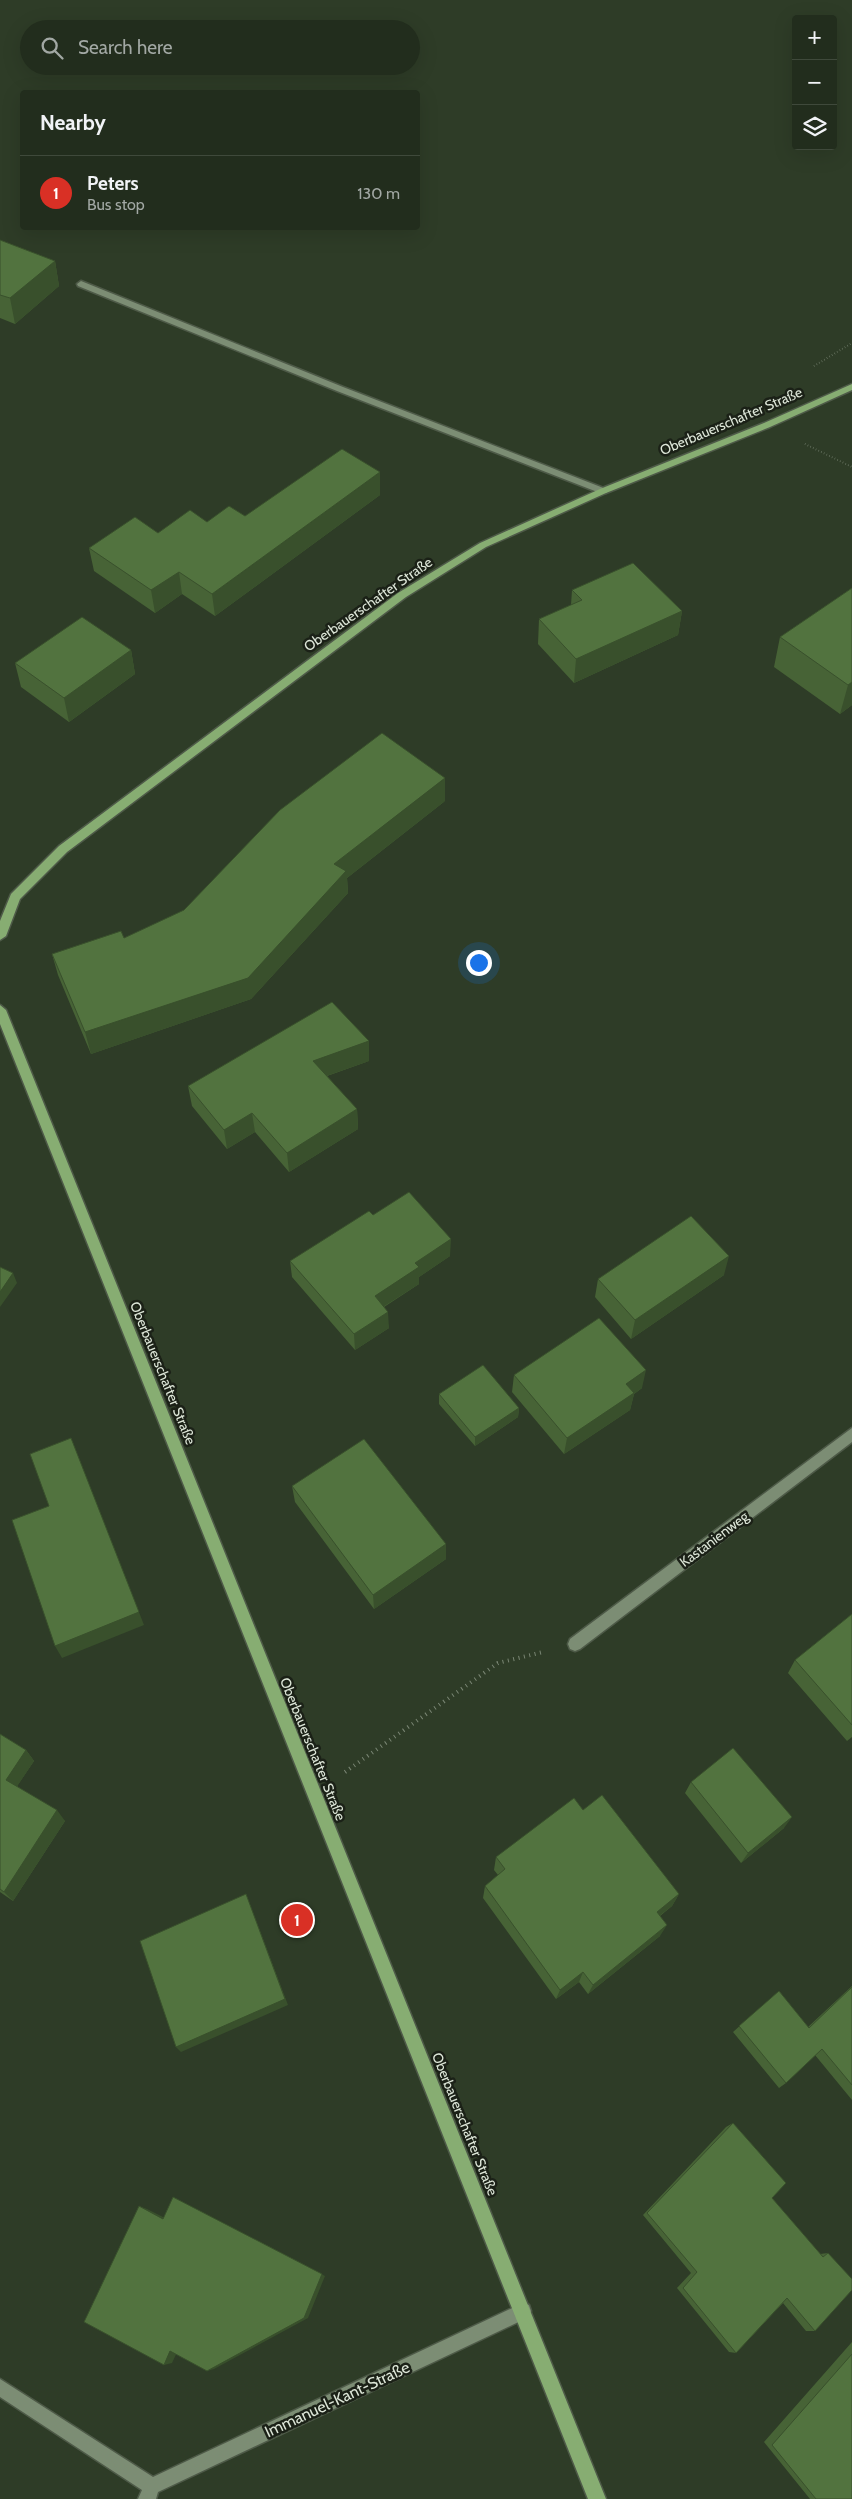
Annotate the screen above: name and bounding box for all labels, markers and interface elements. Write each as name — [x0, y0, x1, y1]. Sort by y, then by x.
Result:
map controls — [792, 15, 837, 150]
button: + — [792, 15, 837, 60]
search box — [20, 20, 420, 75]
icon: search — [38, 34, 66, 62]
text: Search here — [78, 36, 172, 59]
button: − — [792, 60, 837, 105]
button: layers — [792, 105, 837, 150]
text: Nearby — [40, 110, 106, 135]
text: Peters — [87, 172, 139, 195]
text: 1 — [53, 184, 59, 203]
text: 130 m — [357, 184, 400, 203]
text: Bus stop — [87, 195, 145, 214]
street label: Oberbauerschafter Straße — [657, 383, 805, 459]
street label: Oberbauerschafter Straße — [300, 553, 436, 655]
your location — [466, 950, 492, 976]
street label: Oberbauerschafter Straße — [126, 1299, 200, 1447]
street label: Kastanienweg — [676, 1507, 753, 1571]
street label: Oberbauerschafter Straße — [276, 1675, 350, 1823]
pin: 1 — [281, 1901, 313, 1939]
street label: Oberbauerschafter Straße — [428, 2050, 502, 2198]
street label: Immanuel-Kant-Straße — [262, 2358, 413, 2441]

